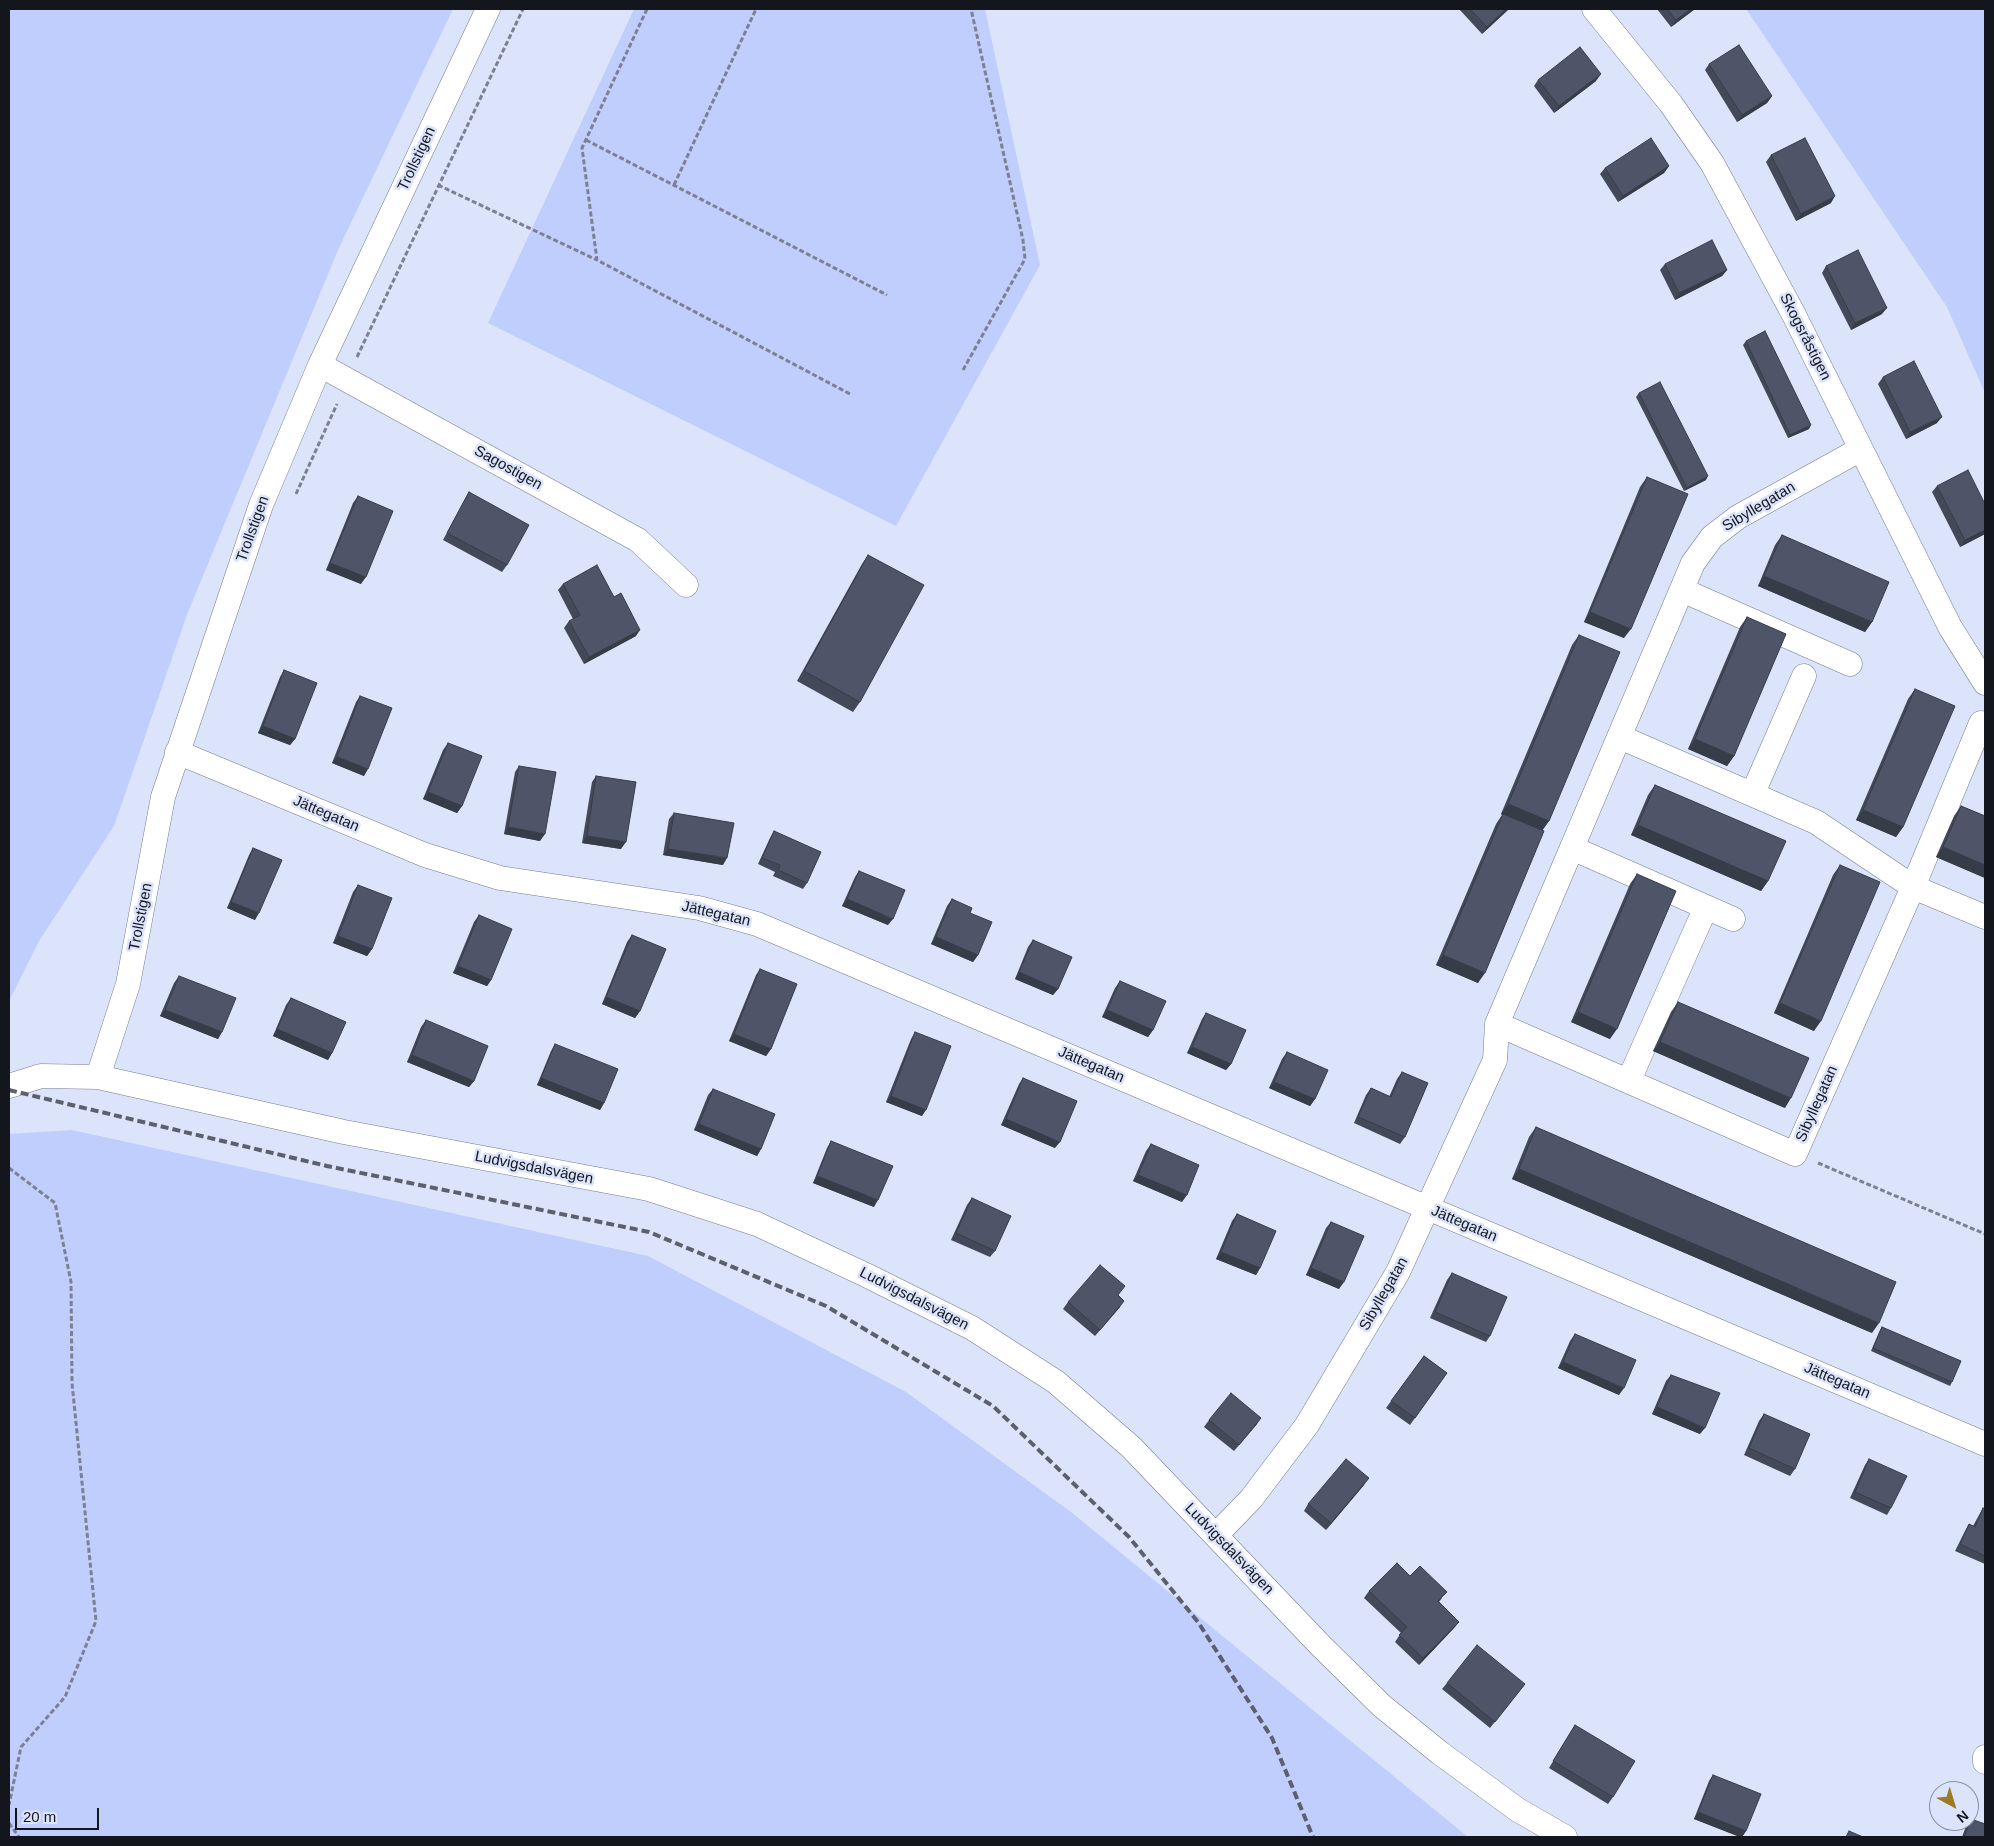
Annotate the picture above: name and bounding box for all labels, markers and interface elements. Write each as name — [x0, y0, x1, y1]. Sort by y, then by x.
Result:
street label: Trollstigen — [394, 124, 440, 194]
street label: Skogsråstigen — [1775, 291, 1835, 383]
street label: Sagostigen — [471, 442, 545, 494]
street label: Sibyllegatan — [1719, 478, 1799, 536]
street label: Trollstigen — [233, 494, 273, 564]
street label: Jättegatan — [290, 792, 362, 836]
street label: Trollstigen — [126, 882, 156, 952]
street label: Jättegatan — [680, 897, 752, 931]
street label: Jättegatan — [1055, 1043, 1127, 1087]
street label: Sibyllegatan — [1792, 1063, 1842, 1145]
street label: Ludvigsdalsvägen — [473, 1148, 595, 1188]
street label: Jättegatan — [1428, 1202, 1500, 1246]
street label: Sibyllegatan — [1356, 1254, 1412, 1334]
street label: Ludvigsdalsvägen — [856, 1264, 972, 1334]
street label: Jättegatan — [1801, 1359, 1873, 1403]
street label: Ludvigsdalsvägen — [1181, 1500, 1277, 1598]
north arrow — [1929, 1781, 1979, 1831]
scale bar — [18, 1798, 101, 1830]
text: N — [1954, 1807, 1972, 1826]
text: 20 m — [23, 1808, 56, 1825]

